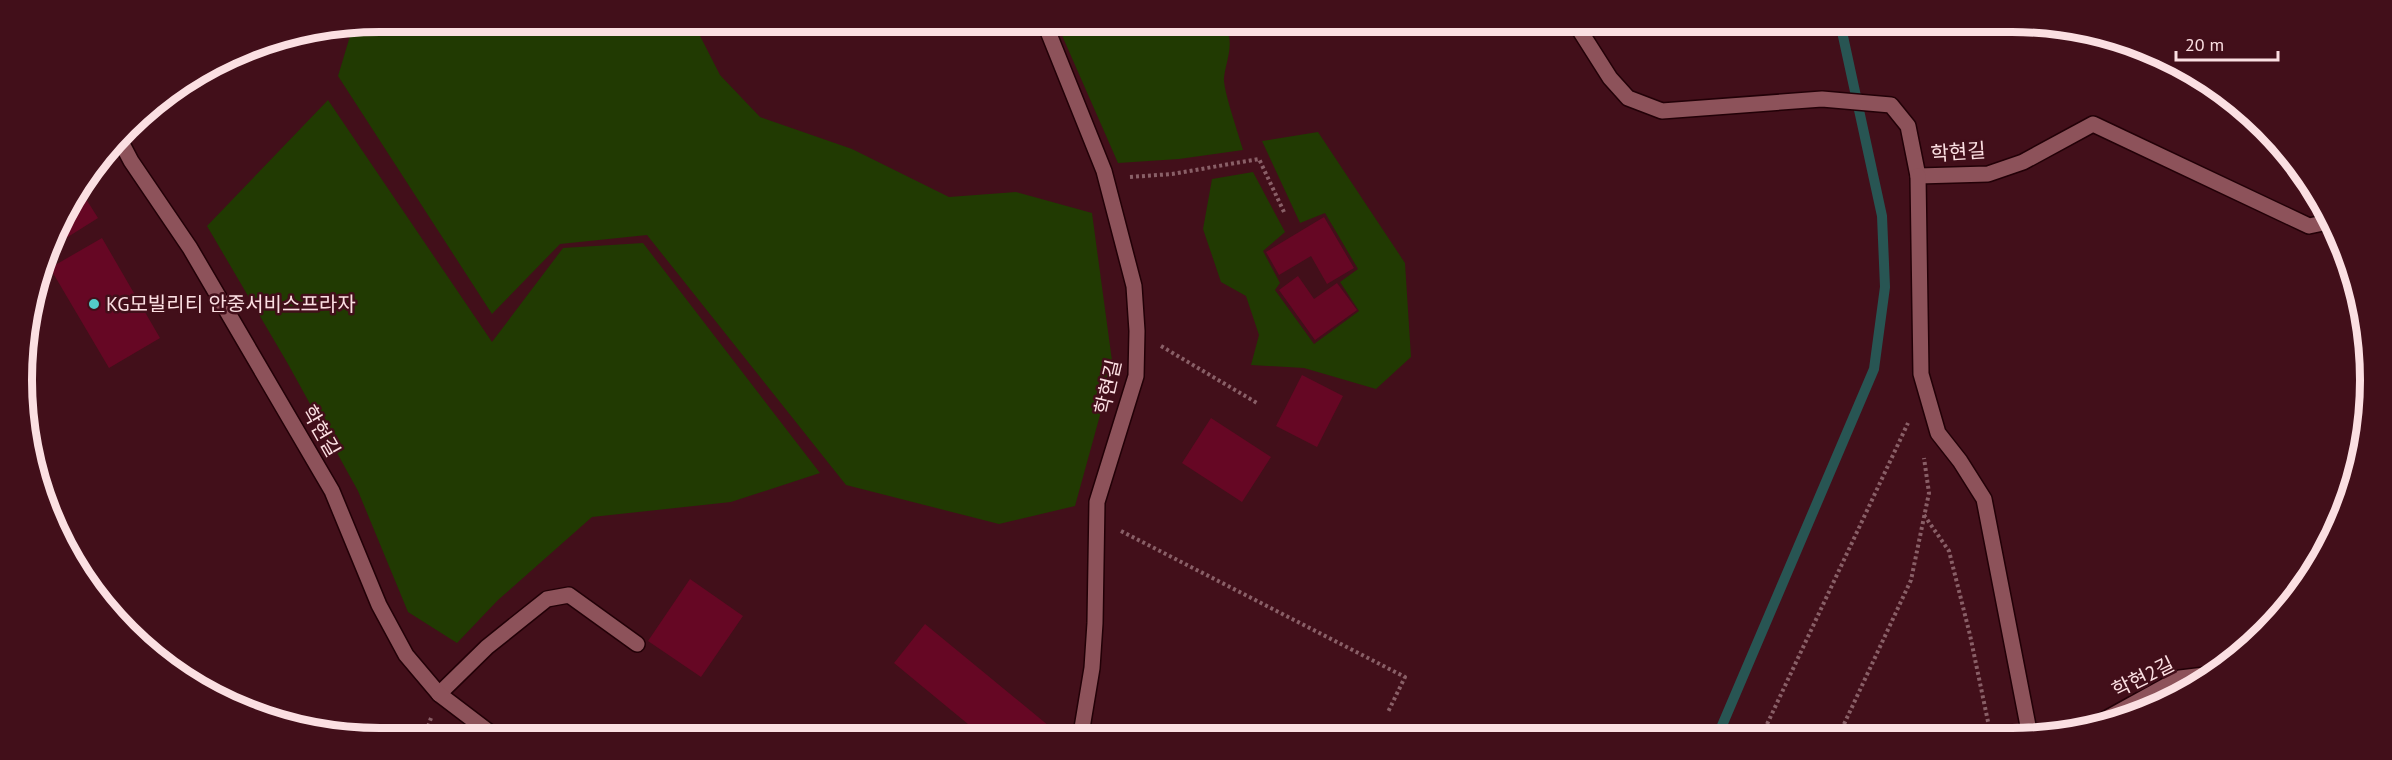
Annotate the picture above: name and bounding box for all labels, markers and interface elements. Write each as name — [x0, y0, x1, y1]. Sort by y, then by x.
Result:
scale bar — [2176, 24, 2278, 62]
text: 20 m — [2185, 33, 2224, 56]
street label: 학현길 — [1930, 137, 1986, 167]
place label: KG모빌리티 안중서비스프라자 — [106, 291, 356, 317]
marker: KG모빌리티 안중서비스프라자 — [87, 297, 101, 311]
street label: 학현길 — [1089, 357, 1127, 417]
street label: 학현길 — [296, 401, 346, 461]
street label: 학현2길 — [2108, 651, 2178, 703]

